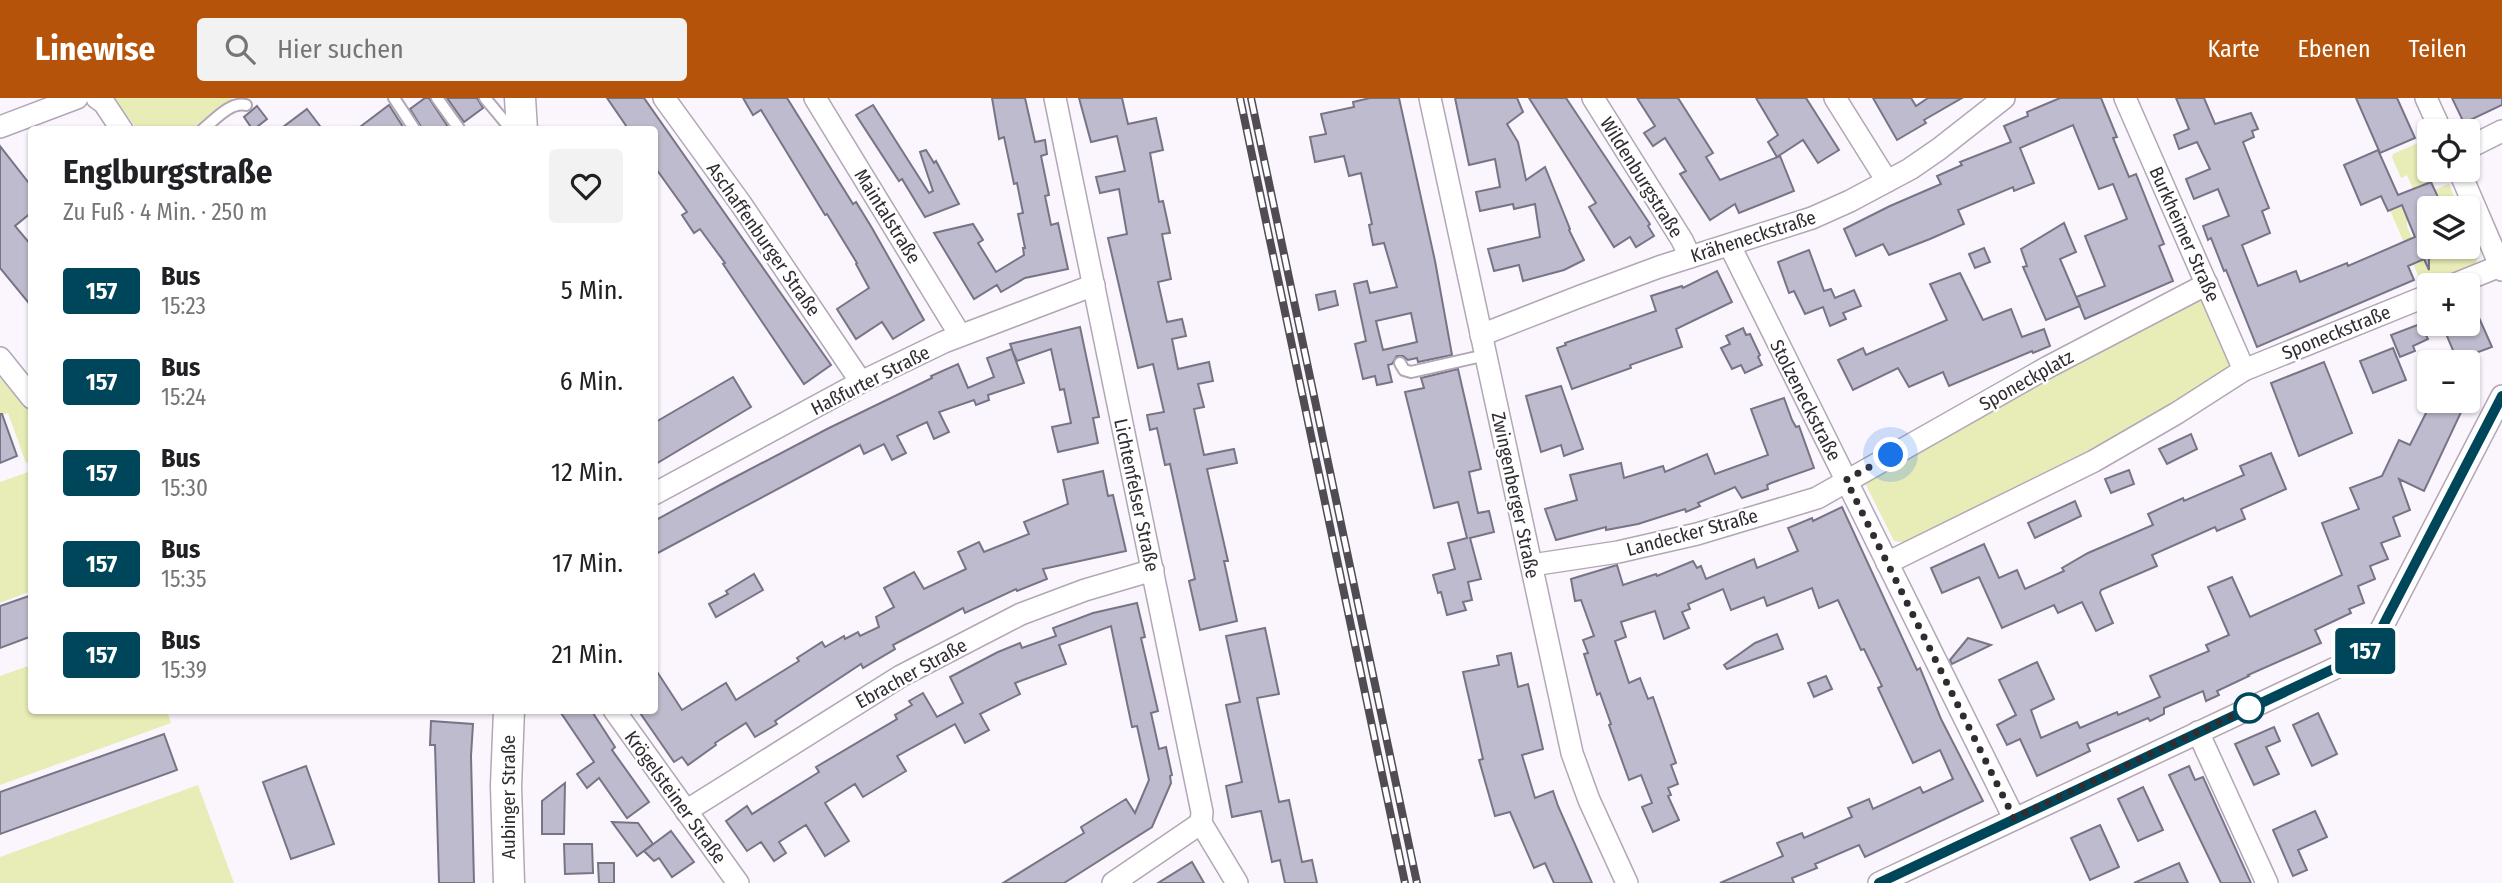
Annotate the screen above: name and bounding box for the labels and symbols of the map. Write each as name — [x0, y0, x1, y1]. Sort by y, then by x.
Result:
street label: Wildenburgstraße — [1595, 113, 1688, 242]
street label: Aschaffenburger Straße — [702, 158, 825, 321]
street label: Burkheimer Straße — [2144, 163, 2225, 305]
street label: Maintalstraße — [849, 165, 926, 268]
street label: Kräheneckstraße — [1688, 205, 1819, 268]
street label: Sponeckstraße — [2279, 300, 2394, 365]
street label: Stolzeneckstraße — [1765, 336, 1846, 465]
street label: Haßfurter Straße — [807, 341, 933, 420]
street label: Sponeckplatz — [1975, 345, 2078, 416]
street label: Zwingenberger Straße — [1487, 410, 1544, 580]
street label: Lichtenfelser Straße — [1109, 416, 1164, 574]
your location — [1873, 437, 1908, 472]
street label: Landecker Straße — [1624, 504, 1760, 561]
line badge: 157 — [2325, 628, 2405, 674]
street label: Ebracher Straße — [852, 633, 971, 713]
unlabelled marker — [2234, 693, 2264, 723]
street label: Krögelsteiner Straße — [620, 726, 731, 868]
street label: Aubinger Straße — [497, 735, 520, 859]

